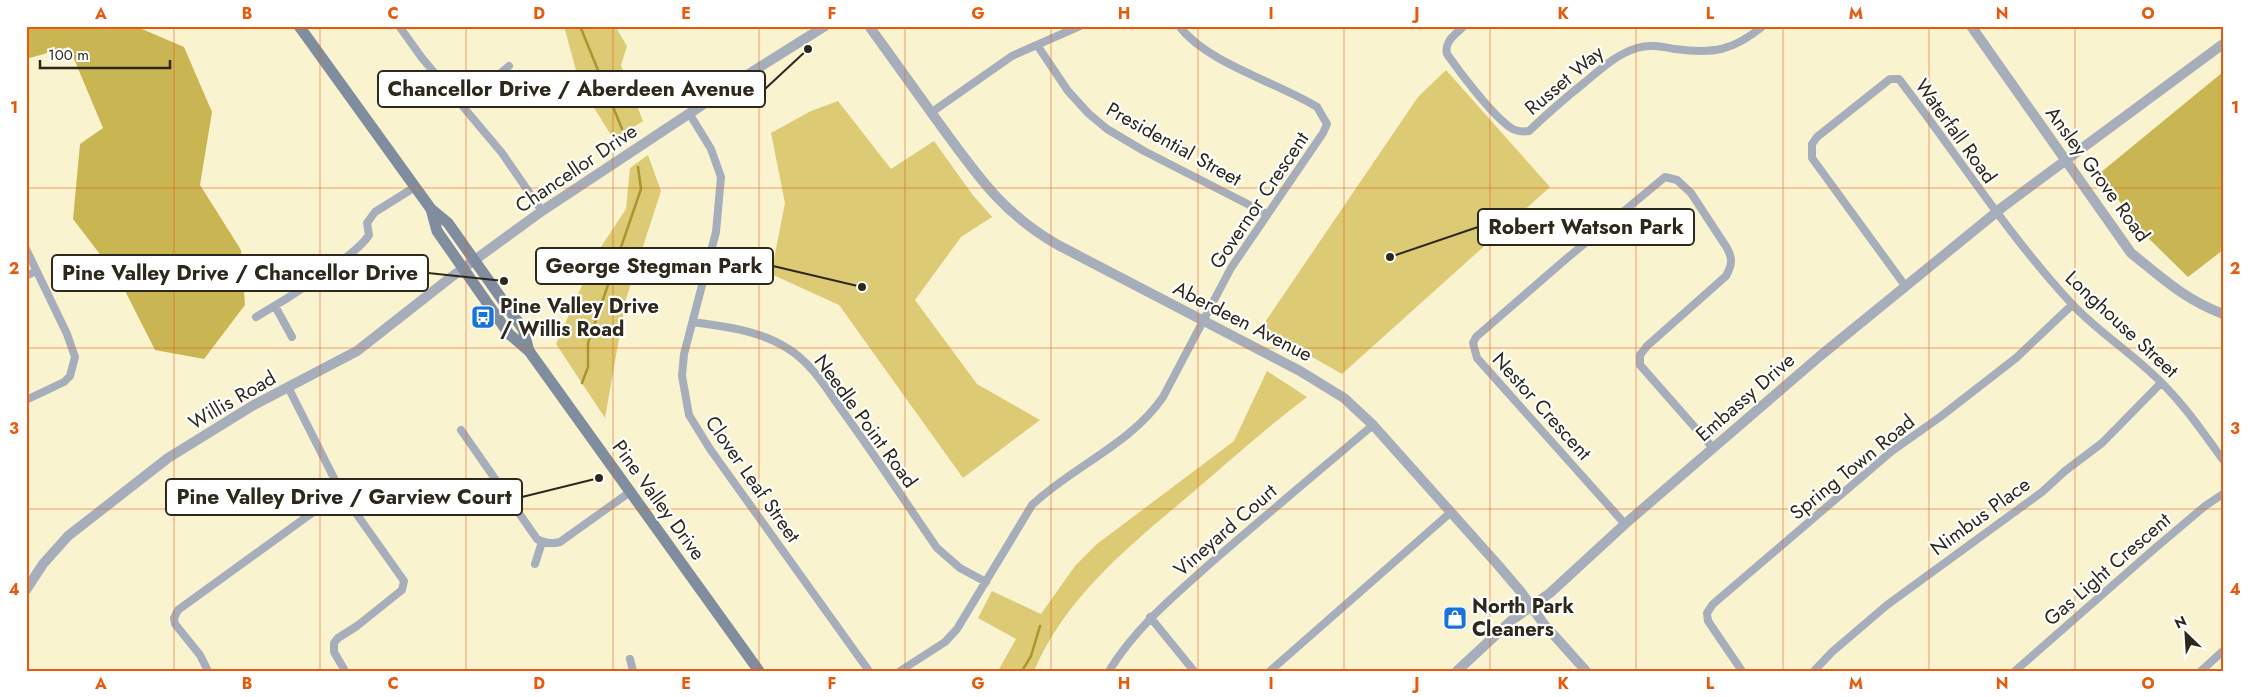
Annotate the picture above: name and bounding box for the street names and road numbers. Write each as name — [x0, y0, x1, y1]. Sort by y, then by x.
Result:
street label: Russet Way — [1519, 39, 1610, 122]
street label: Waterfall Road — [1908, 73, 2003, 190]
street label: Presidential Street — [1101, 95, 1247, 194]
street label: Ansley Grove Road — [2038, 100, 2157, 248]
street label: Chancellor Drive — [509, 117, 643, 220]
street label: Governor Crescent — [1203, 126, 1316, 275]
street label: Longhouse Street — [2058, 264, 2185, 385]
street label: Aberdeen Avenue — [1168, 274, 1317, 369]
street label: Nestor Crescent — [1485, 346, 1598, 467]
street label: Embassy Drive — [1689, 346, 1801, 449]
street label: Needle Point Road — [807, 348, 924, 494]
street label: Willis Road — [183, 364, 281, 437]
street label: Spring Town Road — [1784, 408, 1921, 527]
street label: Clover Leaf Street — [698, 410, 807, 549]
street label: Pine Valley Drive — [605, 434, 712, 566]
street label: Nimbus Place — [1924, 470, 2036, 563]
street label: Vineyard Court — [1167, 477, 1283, 583]
street label: Gas Light Crescent — [2037, 506, 2177, 633]

